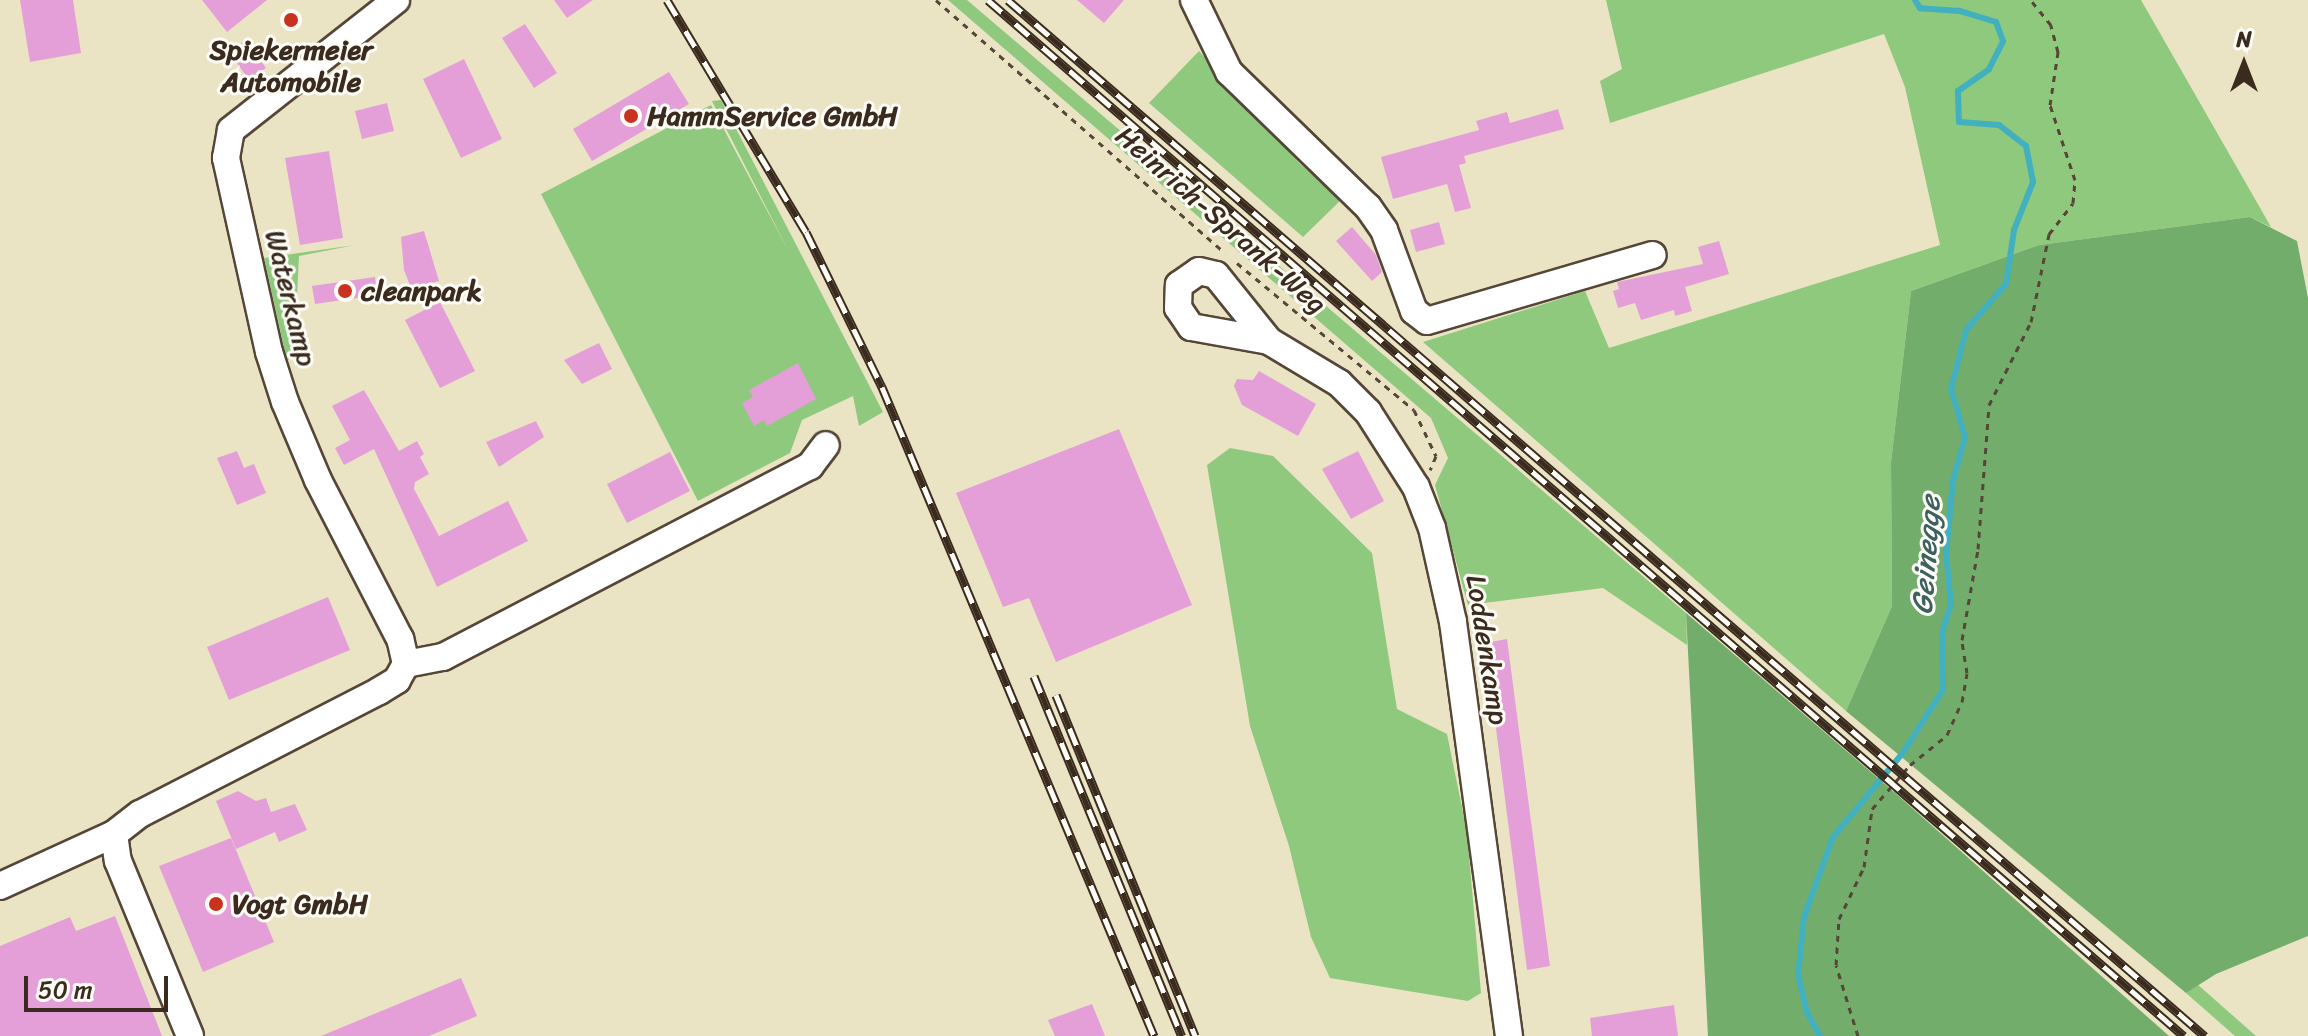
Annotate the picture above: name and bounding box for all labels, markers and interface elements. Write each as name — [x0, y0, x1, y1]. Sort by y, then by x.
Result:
marker: Spiekermeier Automobile — [282, 11, 300, 29]
text: N — [2236, 20, 2252, 59]
north arrow — [2204, 24, 2284, 104]
place label: Spiekermeier Automobile — [210, 33, 372, 99]
place label: HammService GmbH — [647, 99, 897, 133]
marker: HammService GmbH — [622, 107, 640, 125]
street label: Heinrich-Sprank-Weg — [1109, 119, 1333, 321]
street label: Waterkamp — [258, 227, 324, 369]
place label: cleanpark — [361, 274, 482, 308]
marker: cleanpark — [336, 282, 354, 300]
water label: Geinegge — [1904, 495, 1948, 615]
street label: Loddenkamp — [1459, 573, 1515, 727]
place label: Vogt GmbH — [232, 887, 368, 921]
marker: Vogt GmbH — [207, 895, 225, 913]
scale bar — [28, 960, 172, 1010]
text: 50 m — [38, 969, 93, 1011]

